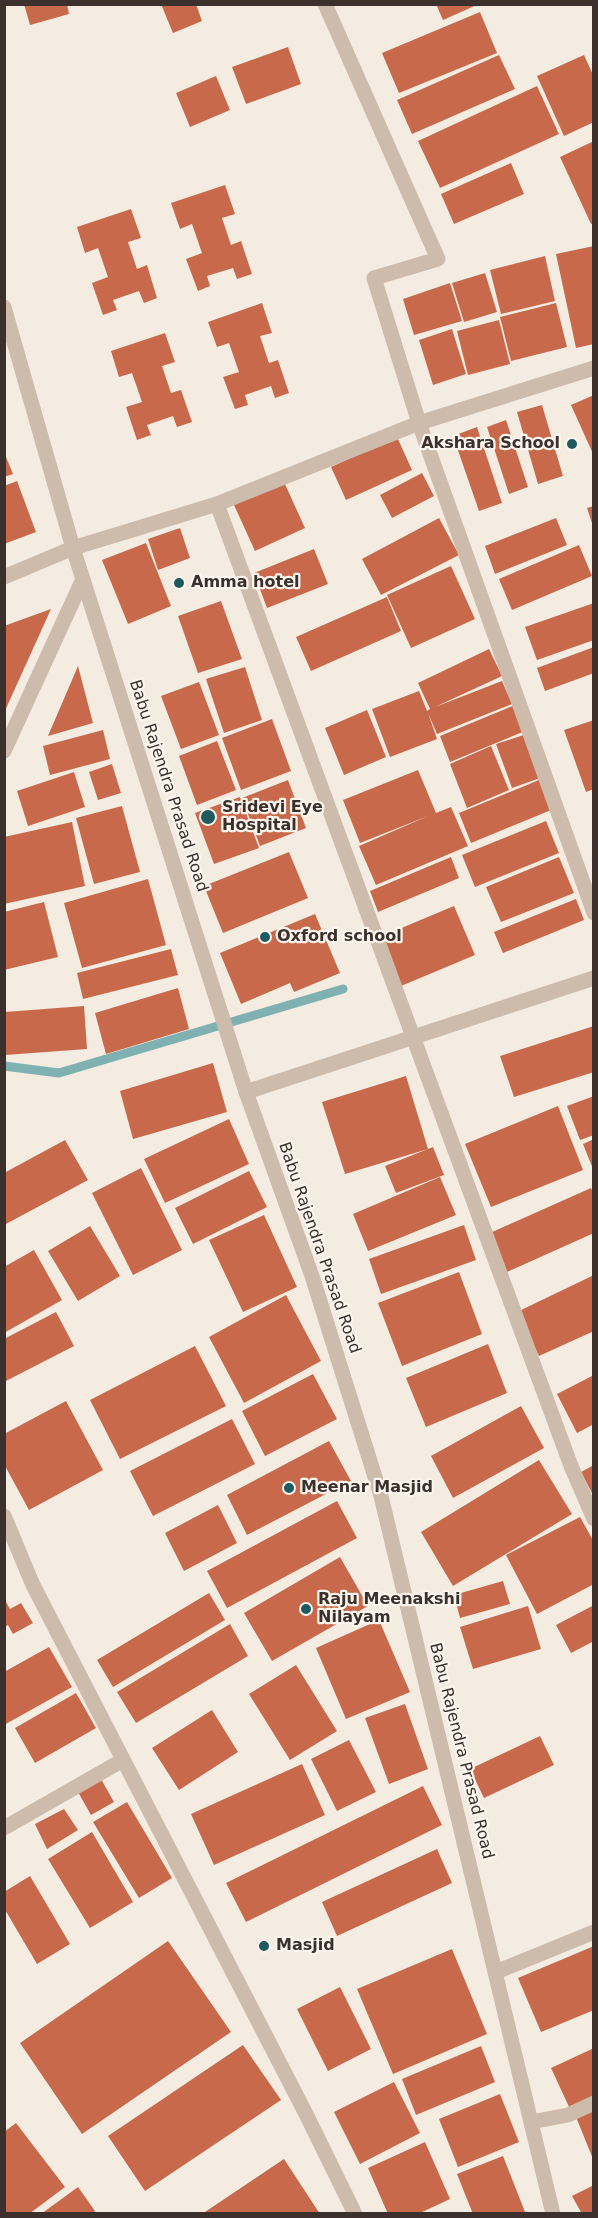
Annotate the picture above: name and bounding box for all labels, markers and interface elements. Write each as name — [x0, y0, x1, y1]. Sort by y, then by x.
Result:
place label: Akshara School — [421, 434, 560, 454]
marker: Akshara School — [565, 437, 579, 451]
place label: Amma hotel — [191, 573, 299, 593]
marker: Amma hotel — [172, 576, 186, 590]
street label: Babu Rajendra Prasad Road — [125, 677, 211, 895]
place label: Sridevi Eye Hospital — [222, 798, 323, 836]
marker: Sridevi Eye Hospital — [199, 808, 217, 826]
place label: Oxford school — [277, 927, 402, 947]
marker: Oxford school — [258, 930, 272, 944]
street label: Babu Rajendra Prasad Road — [274, 1140, 364, 1356]
place label: Meenar Masjid — [301, 1478, 433, 1498]
marker: Meenar Masjid — [282, 1481, 296, 1495]
place label: Raju Meenakshi Nilayam — [318, 1590, 460, 1628]
marker: Raju Meenakshi Nilayam — [299, 1602, 313, 1616]
street label: Babu Rajendra Prasad Road — [425, 1641, 497, 1861]
place label: Masjid — [276, 1936, 335, 1956]
marker: Masjid — [257, 1939, 271, 1953]

